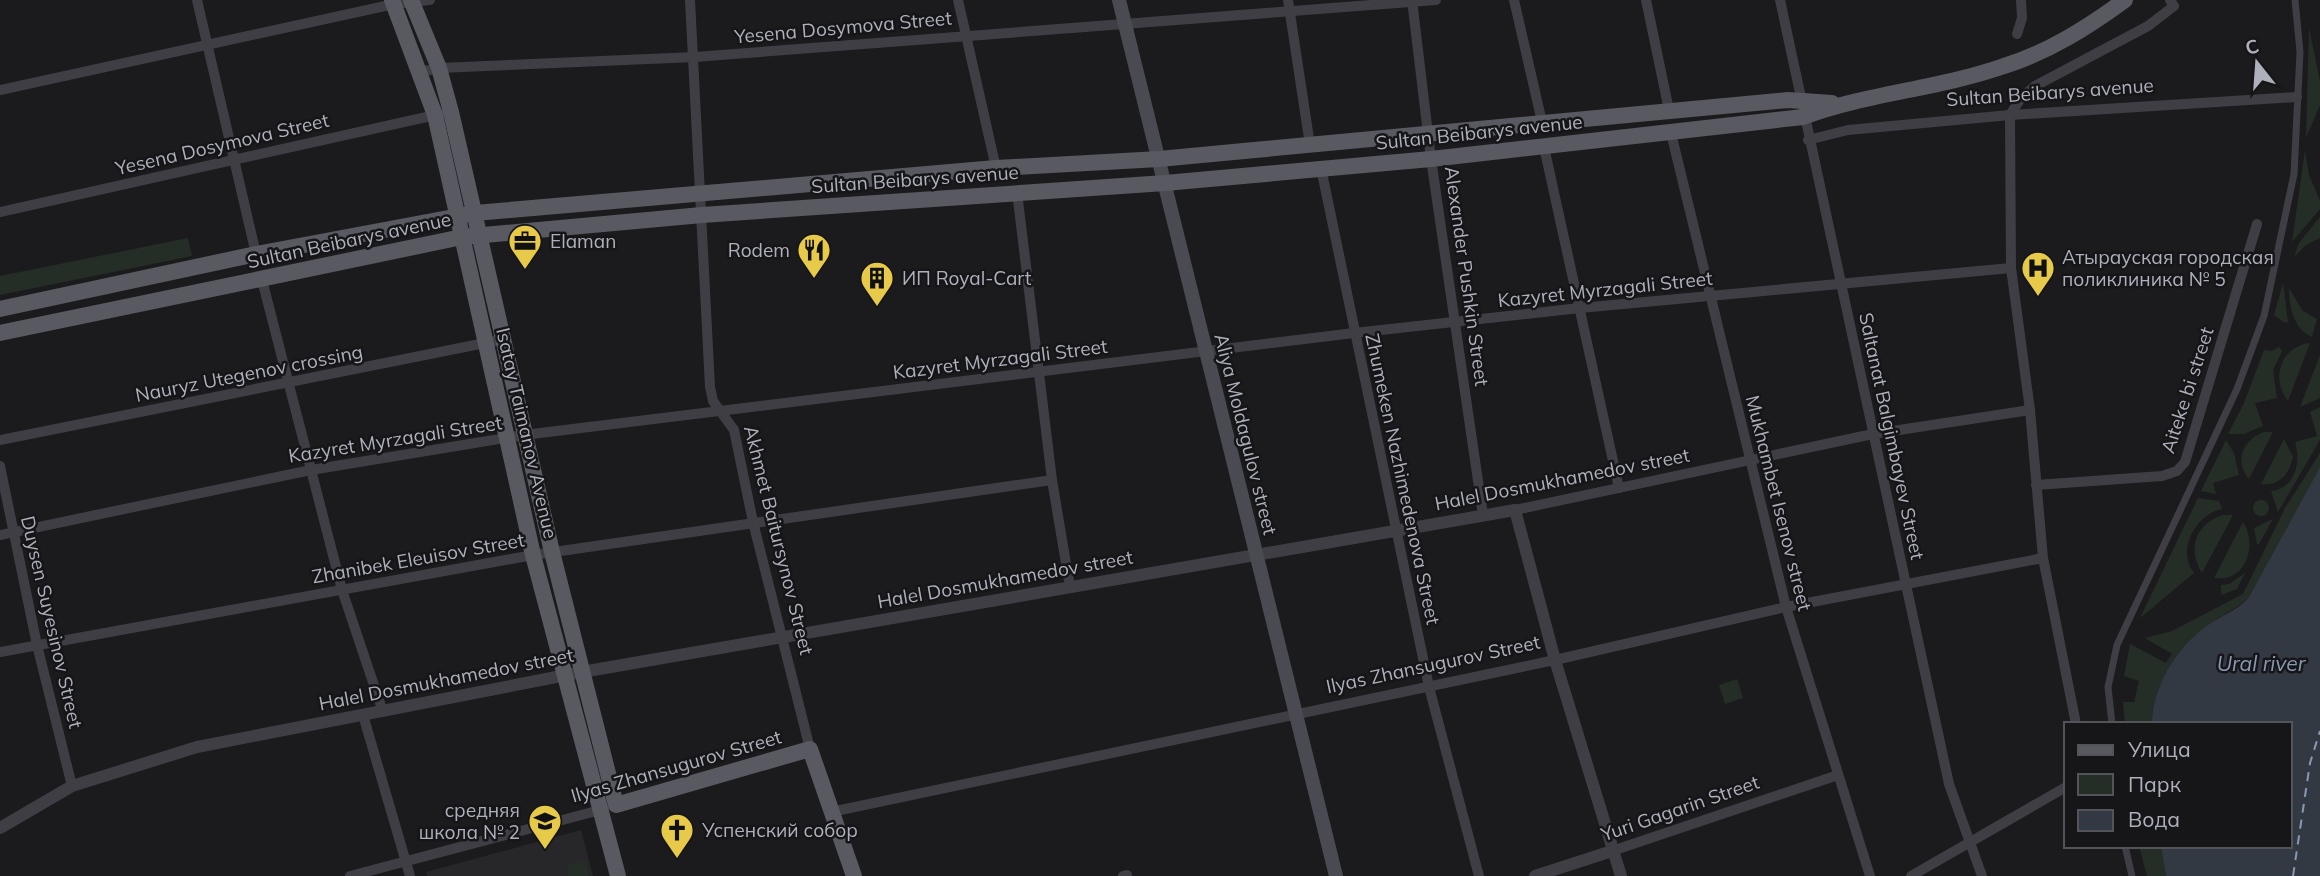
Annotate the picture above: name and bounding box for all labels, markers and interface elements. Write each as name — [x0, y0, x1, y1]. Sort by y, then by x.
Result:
street label: Yesena Dosymova Street — [732, 6, 953, 49]
north arrow — [2222, 28, 2292, 98]
text: С — [2242, 33, 2262, 60]
street label: Sultan Beibarys avenue — [1946, 73, 2154, 111]
street label: Yesena Dosymova Street — [112, 108, 331, 180]
street label: Sultan Beibarys avenue — [1374, 109, 1584, 155]
street label: Sultan Beibarys avenue — [811, 160, 1019, 198]
street label: Alexander Pushkin Street — [1440, 165, 1494, 388]
street label: Sultan Beibarys avenue — [245, 207, 453, 273]
office icon: Elaman — [506, 222, 544, 271]
place label: Elaman — [550, 229, 616, 253]
restaurant icon: Rodem — [795, 231, 833, 280]
place label: Rodem — [728, 238, 790, 262]
place label: Атырауская городская поликлиника № 5 — [2062, 245, 2274, 291]
hospital icon: Атырауская городская поликлиника № 5 — [2019, 249, 2057, 298]
building icon: ИП Royal-Cart — [858, 259, 896, 308]
place label: ИП Royal-Cart — [902, 266, 1032, 290]
street label: Kazyret Myrzagali Street — [1496, 266, 1714, 312]
street label: Saltanat Balgimbayev Street — [1854, 310, 1930, 562]
street label: Aiteke bi street — [2155, 324, 2219, 456]
street label: Isatay Taimanov Avenue — [491, 325, 563, 541]
street label: Aliya Moldagulov street — [1209, 331, 1283, 537]
street label: Zhumeken Nazhimedenova Street — [1360, 331, 1446, 627]
street label: Kazyret Myrzagali Street — [891, 334, 1109, 384]
street label: Nauryz Utegenov crossing — [133, 339, 365, 407]
street label: Mukhambet Isenov street — [1741, 393, 1817, 614]
street label: Kazyret Myrzagali Street — [287, 410, 504, 468]
street label: Akhmet Baitursynov Street — [739, 423, 819, 657]
street label: Halel Dosmukhamedov street — [1433, 442, 1692, 515]
street label: Duysen Suyesinov Street — [16, 513, 88, 731]
street label: Zhanibek Eleuisov Street — [310, 527, 526, 589]
street label: Halel Dosmukhamedov street — [875, 545, 1135, 613]
street label: Ilyas Zhansugurov Street — [1324, 630, 1542, 698]
street label: Halel Dosmukhamedov street — [317, 642, 576, 715]
water label: Ural river — [2217, 650, 2307, 676]
legend — [2064, 722, 2292, 848]
street label: Ilyas Zhansugurov Street — [568, 724, 784, 808]
text: Улица — [2127, 736, 2191, 762]
street label: Yuri Gagarin Street — [1597, 770, 1763, 847]
text: Парк — [2128, 771, 2182, 797]
place label: cредняя школа № 2 — [419, 798, 520, 844]
school or university icon: cредняя школа № 2 — [526, 802, 564, 851]
text: Вода — [2128, 806, 2180, 832]
church icon: Успенский собор — [658, 811, 696, 860]
place label: Успенский собор — [701, 818, 858, 842]

